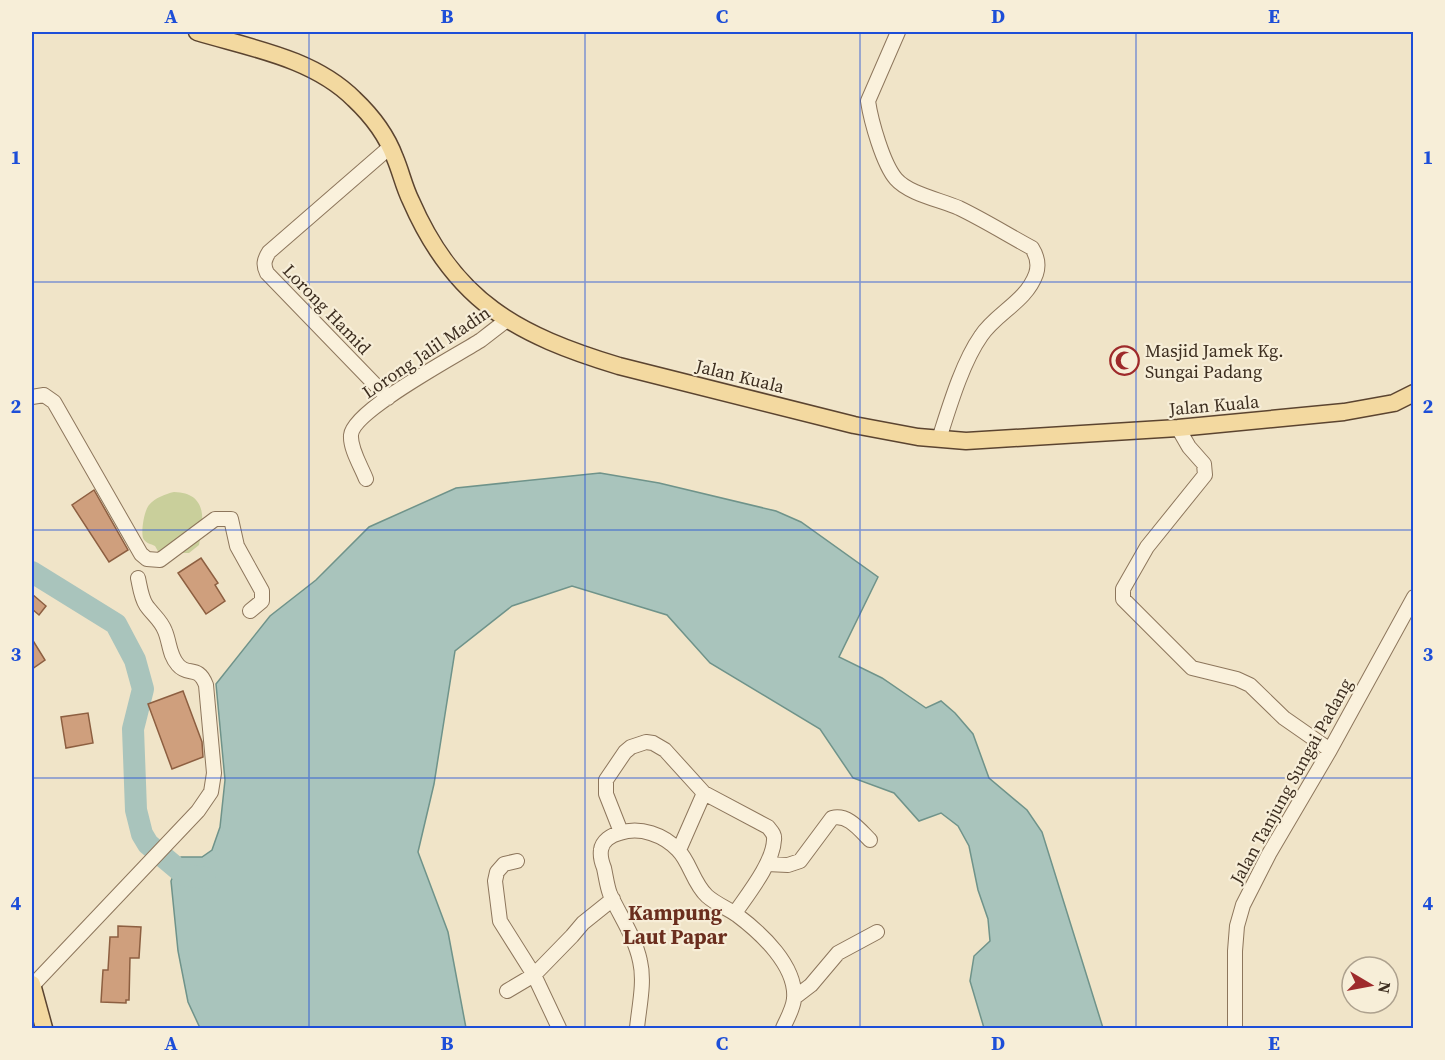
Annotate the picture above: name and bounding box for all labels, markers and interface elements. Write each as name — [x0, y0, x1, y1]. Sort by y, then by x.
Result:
text: A — [164, 2, 178, 30]
text: B — [440, 2, 454, 30]
text: C — [716, 2, 728, 30]
text: D — [991, 2, 1005, 30]
text: E — [1268, 2, 1280, 30]
text: 1 — [11, 143, 21, 171]
text: 1 — [1423, 143, 1433, 171]
street label: Lorong Hamid — [277, 258, 377, 360]
street label: Lorong Jalil Madin — [357, 300, 495, 404]
place label: Masjid Jamek Kg. Sungai Padang — [1145, 338, 1284, 384]
mosque icon: Masjid Jamek Kg. Sungai Padang — [1108, 344, 1140, 376]
street label: Jalan Kuala — [692, 353, 788, 399]
street label: Jalan Kuala — [1167, 389, 1261, 421]
text: 2 — [11, 392, 22, 420]
text: 2 — [1423, 392, 1434, 420]
text: 3 — [11, 640, 22, 668]
text: 3 — [1423, 640, 1434, 668]
street label: Jalan Tanjung Sungai Padang — [1223, 674, 1358, 889]
text: 4 — [11, 889, 22, 917]
text: 4 — [1423, 889, 1434, 917]
district label: Kampung Laut Papar — [623, 898, 728, 951]
north arrow — [1340, 955, 1400, 1015]
text: N — [1373, 980, 1397, 996]
text: A — [164, 1029, 178, 1057]
text: B — [440, 1029, 454, 1057]
text: C — [716, 1029, 728, 1057]
text: D — [991, 1029, 1005, 1057]
text: E — [1268, 1029, 1280, 1057]

